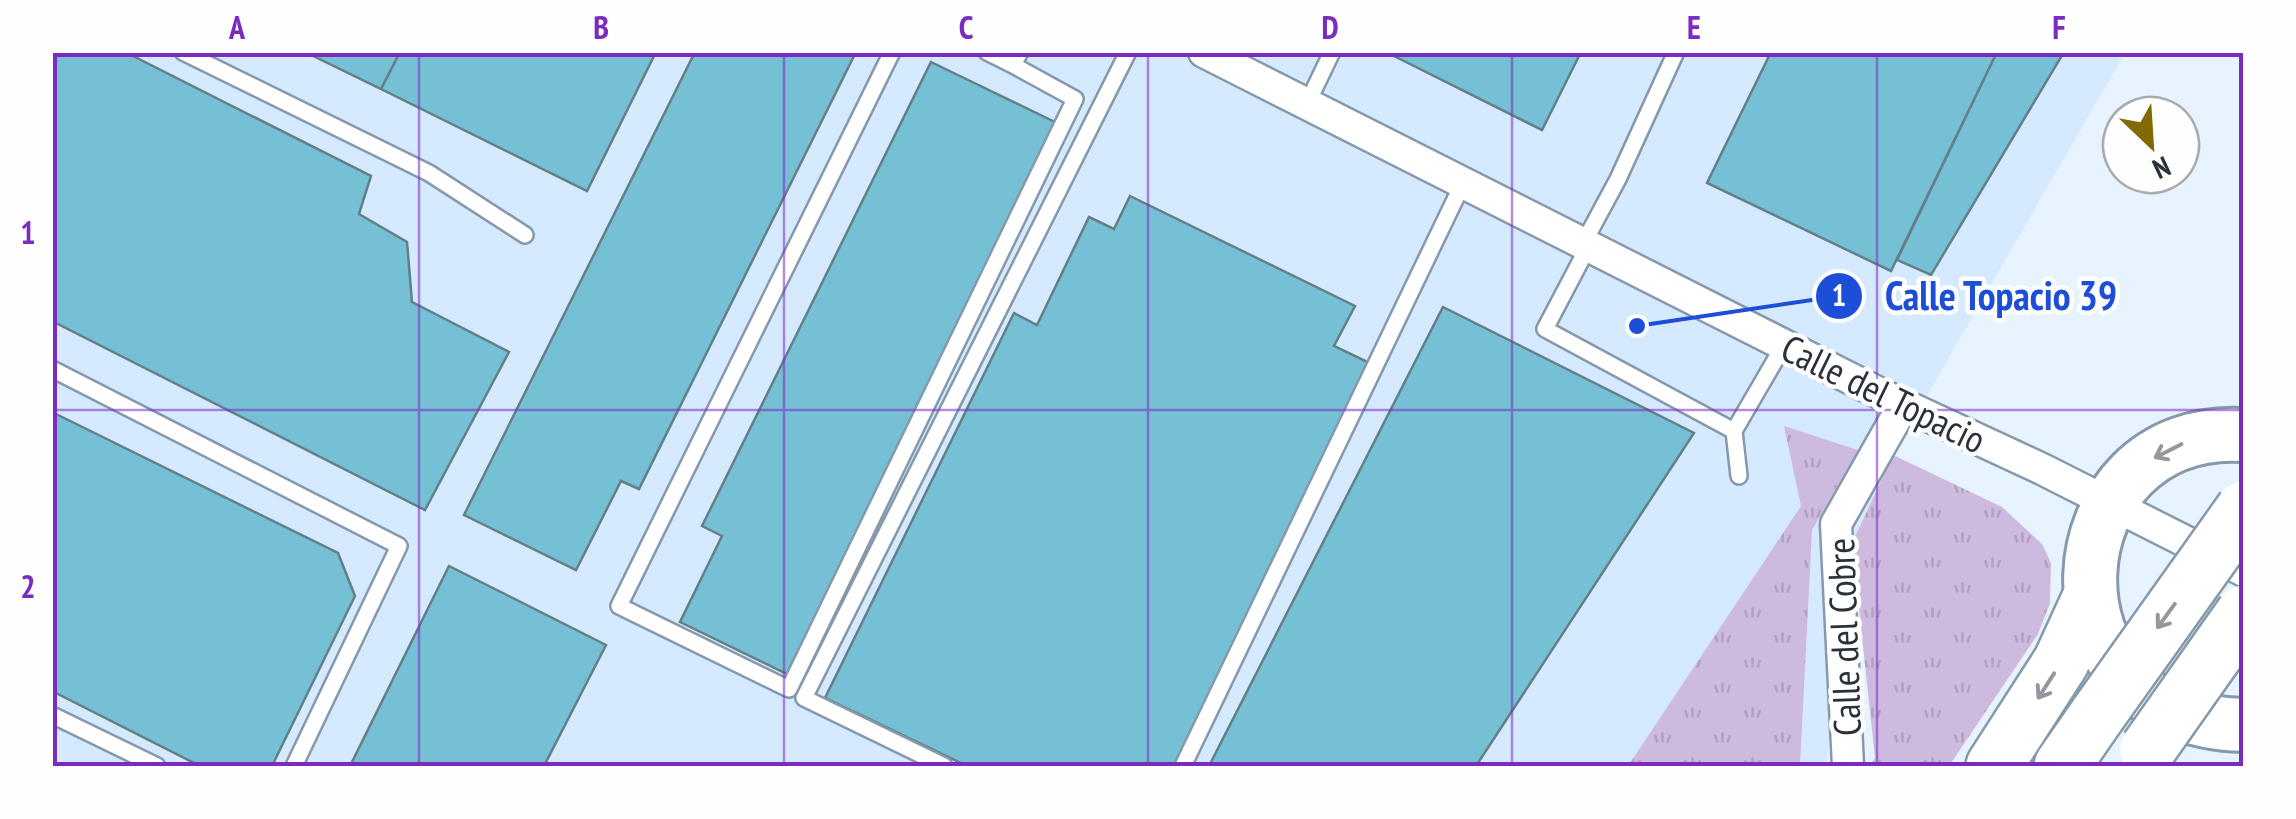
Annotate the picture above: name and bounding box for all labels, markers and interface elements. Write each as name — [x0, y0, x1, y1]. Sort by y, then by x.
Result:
text: A — [228, 6, 246, 48]
text: B — [593, 6, 609, 48]
text: C — [959, 6, 974, 48]
text: D — [1321, 6, 1339, 48]
text: E — [1687, 6, 1701, 48]
text: F — [2052, 6, 2066, 48]
north arrow — [2101, 95, 2201, 195]
text: N — [2147, 148, 2176, 188]
text: 1 — [20, 211, 36, 253]
callout: Calle Topacio 39 — [1814, 261, 2138, 331]
text: Calle Topacio 39 — [1885, 269, 2117, 321]
text: 1 — [1832, 275, 1846, 314]
street label: Calle del Topacio — [1774, 323, 1994, 463]
one-way arrow — [2153, 442, 2183, 461]
street label: Calle del Cobre — [1815, 537, 1871, 737]
text: 2 — [20, 565, 36, 607]
one-way arrow — [2155, 602, 2176, 629]
one-way arrow — [2035, 671, 2056, 700]

